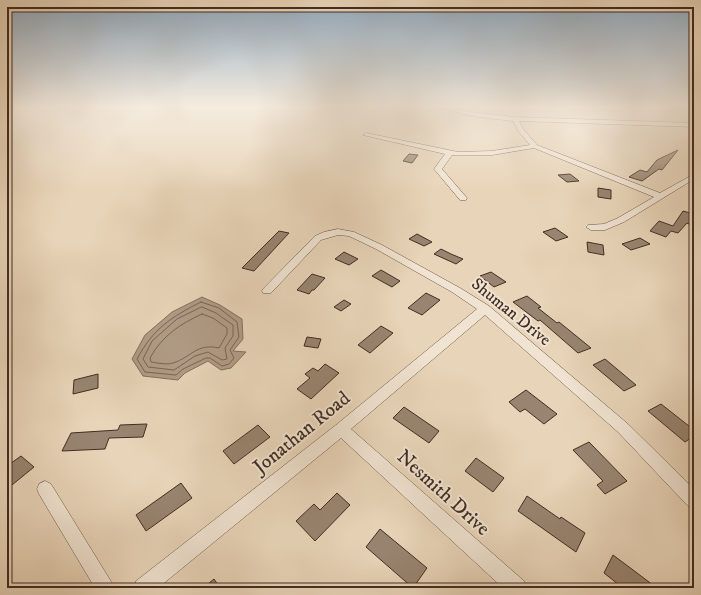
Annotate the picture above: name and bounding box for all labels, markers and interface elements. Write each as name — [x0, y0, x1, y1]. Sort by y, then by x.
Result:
street label: Shuman Drive — [467, 273, 555, 351]
street label: Jonathan Road — [247, 386, 356, 481]
street label: Nesmith Drive — [391, 445, 495, 541]

